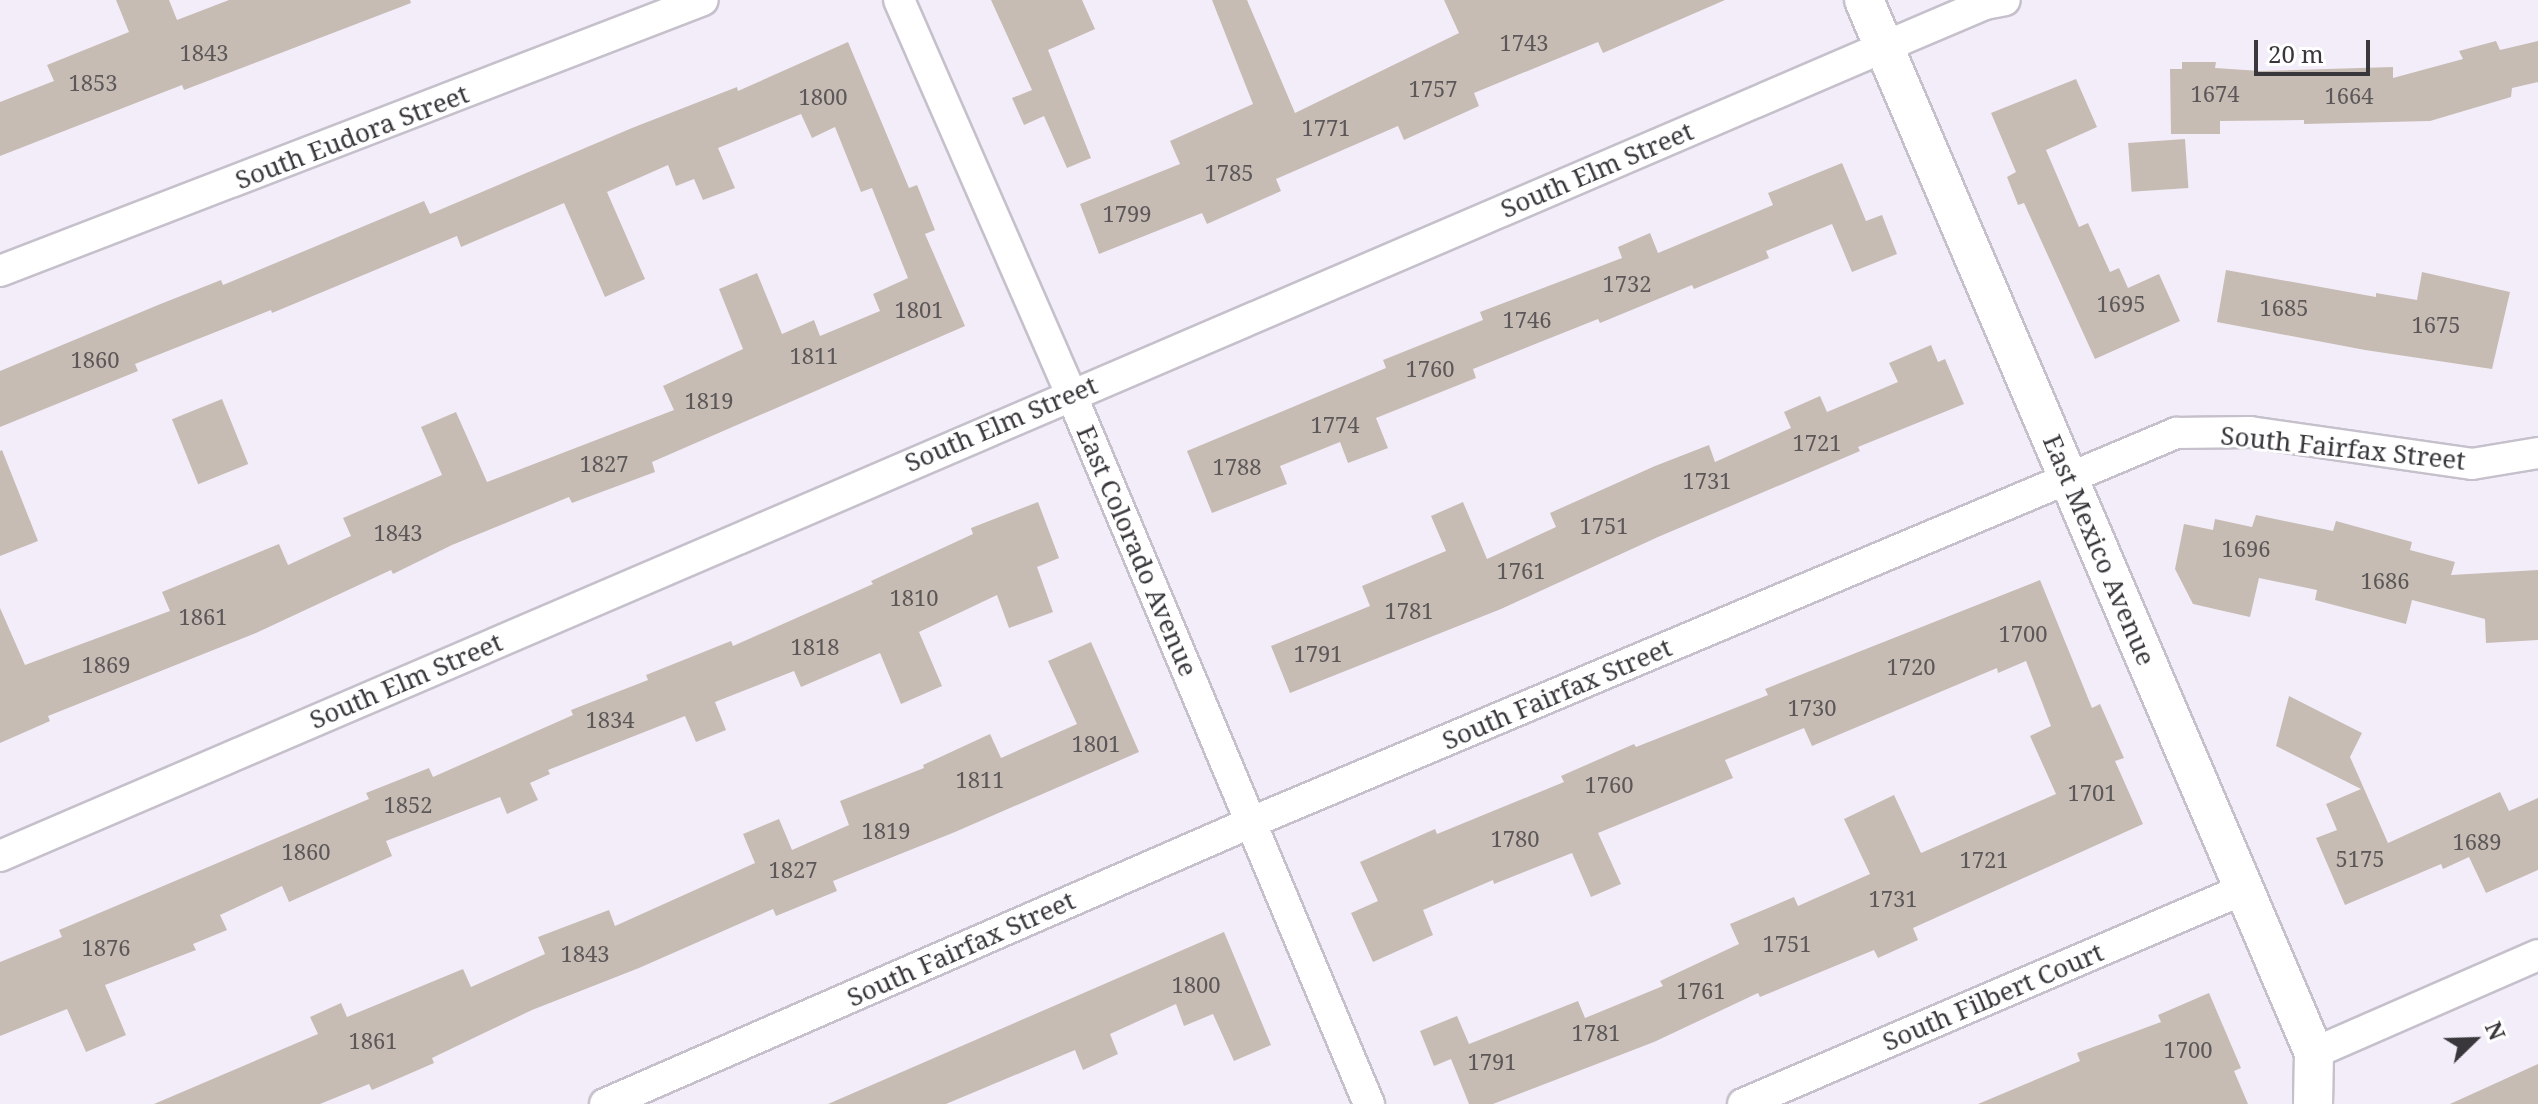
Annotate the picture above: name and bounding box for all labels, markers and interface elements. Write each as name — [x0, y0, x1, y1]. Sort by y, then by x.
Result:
scale bar — [2258, 24, 2374, 74]
house number: 1743 — [1499, 30, 1549, 56]
text: 20 m — [2268, 37, 2324, 70]
house number: 1843 — [179, 40, 229, 66]
house number: 1853 — [68, 70, 118, 96]
house number: 1757 — [1408, 76, 1458, 102]
street label: South Eudora Street — [231, 78, 473, 196]
house number: 1674 — [2190, 81, 2240, 107]
house number: 1664 — [2324, 83, 2374, 109]
house number: 1800 — [798, 84, 848, 110]
house number: 1771 — [1301, 115, 1351, 141]
street label: South Elm Street — [1496, 115, 1698, 225]
house number: 1785 — [1204, 160, 1254, 186]
house number: 1799 — [1102, 201, 1152, 227]
house number: 1732 — [1602, 271, 1652, 297]
house number: 1695 — [2096, 291, 2146, 317]
house number: 1685 — [2259, 295, 2309, 321]
house number: 1801 — [894, 297, 944, 323]
house number: 1746 — [1502, 307, 1552, 333]
house number: 1675 — [2411, 312, 2461, 338]
house number: 1811 — [789, 343, 839, 369]
house number: 1860 — [70, 347, 120, 373]
house number: 1760 — [1405, 356, 1455, 382]
street label: South Elm Street — [900, 369, 1102, 479]
house number: 1819 — [684, 388, 734, 414]
house number: 1774 — [1310, 412, 1360, 438]
street label: South Fairfax Street — [2219, 420, 2467, 476]
street label: East Colorado Avenue — [1070, 421, 1204, 681]
house number: 1721 — [1792, 430, 1842, 456]
street label: East Mexico Avenue — [2036, 430, 2162, 670]
house number: 1827 — [579, 451, 629, 477]
house number: 1788 — [1212, 454, 1262, 480]
house number: 1731 — [1682, 468, 1732, 494]
house number: 1751 — [1579, 513, 1629, 539]
house number: 1843 — [373, 520, 423, 546]
house number: 1696 — [2221, 536, 2271, 562]
house number: 1761 — [1496, 558, 1546, 584]
house number: 1686 — [2360, 568, 2410, 594]
house number: 1810 — [889, 585, 939, 611]
house number: 1781 — [1384, 598, 1434, 624]
house number: 1861 — [178, 604, 228, 630]
house number: 1700 — [1998, 621, 2048, 647]
street label: South Elm Street — [305, 626, 507, 736]
street label: South Fairfax Street — [1438, 632, 1676, 756]
house number: 1818 — [790, 634, 840, 660]
house number: 1791 — [1293, 641, 1343, 667]
house number: 1869 — [81, 652, 131, 678]
house number: 1720 — [1886, 654, 1936, 680]
house number: 1730 — [1787, 695, 1837, 721]
house number: 1834 — [585, 707, 635, 733]
house number: 1801 — [1071, 731, 1121, 757]
house number: 1811 — [955, 767, 1005, 793]
house number: 1760 — [1584, 772, 1634, 798]
house number: 1701 — [2067, 780, 2117, 806]
house number: 1852 — [383, 792, 433, 818]
house number: 1819 — [861, 818, 911, 844]
house number: 1780 — [1490, 826, 1540, 852]
house number: 1689 — [2452, 829, 2502, 855]
house number: 1860 — [281, 839, 331, 865]
house number: 5175 — [2335, 846, 2385, 872]
house number: 1721 — [1959, 847, 2009, 873]
house number: 1827 — [768, 857, 818, 883]
street label: South Fairfax Street — [842, 885, 1080, 1013]
house number: 1731 — [1868, 886, 1918, 912]
house number: 1751 — [1762, 931, 1812, 957]
house number: 1876 — [81, 935, 131, 961]
street label: South Filbert Court — [1878, 936, 2108, 1058]
house number: 1843 — [560, 941, 610, 967]
house number: 1800 — [1171, 972, 1221, 998]
house number: 1761 — [1676, 978, 1726, 1004]
north arrow — [2434, 1000, 2514, 1080]
text: N — [2479, 1017, 2513, 1044]
house number: 1781 — [1571, 1020, 1621, 1046]
house number: 1861 — [348, 1028, 398, 1054]
house number: 1700 — [2163, 1037, 2213, 1063]
house number: 1791 — [1467, 1049, 1517, 1075]

